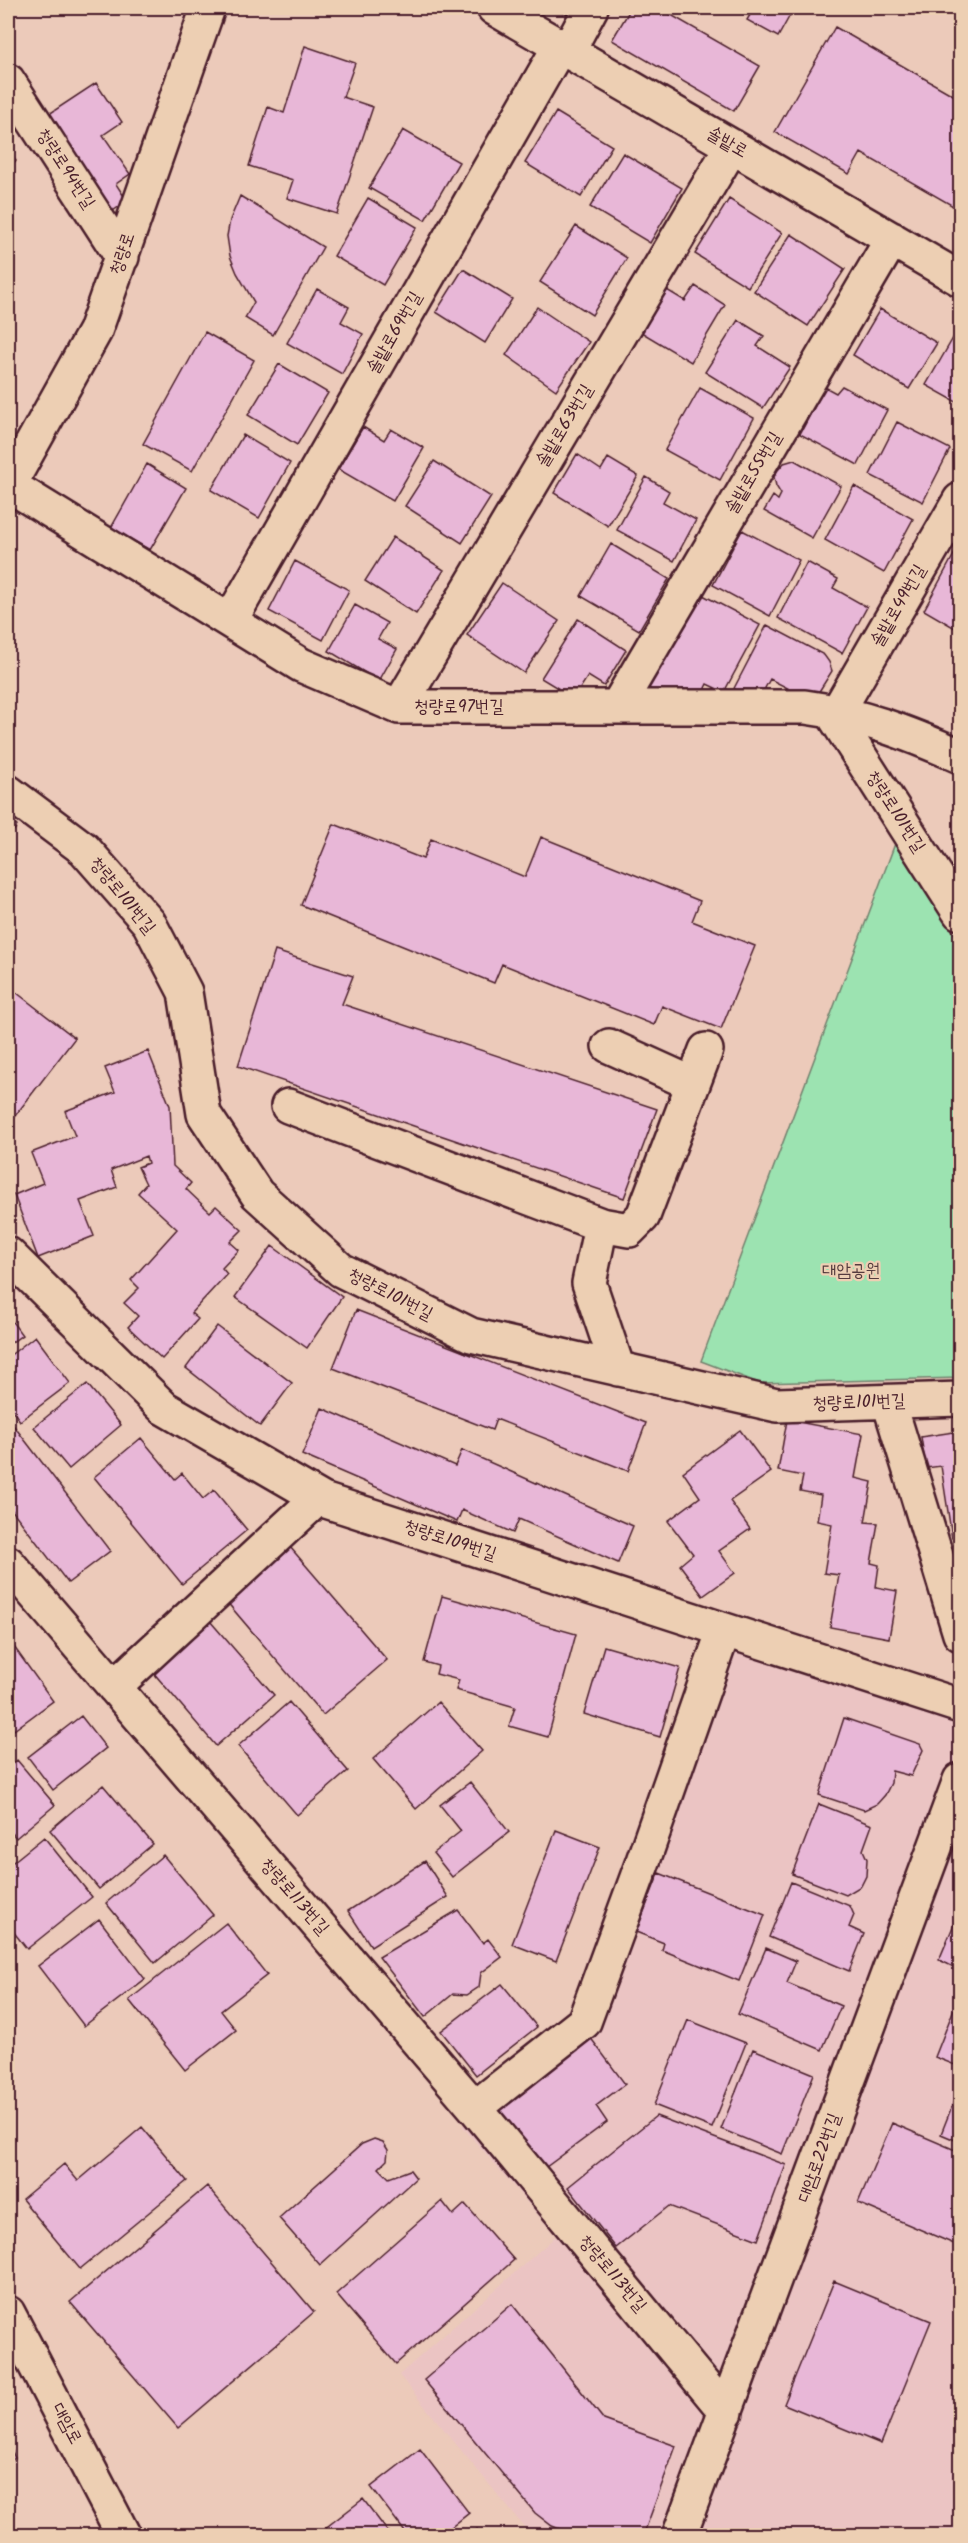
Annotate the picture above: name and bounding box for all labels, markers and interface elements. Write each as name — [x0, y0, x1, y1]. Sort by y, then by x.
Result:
street label: 솔밭로 — [701, 120, 753, 166]
street label: 청량로94번길 — [28, 123, 102, 216]
street label: 청량로 — [102, 229, 144, 279]
street label: 솔밭로69번길 — [360, 286, 431, 380]
street label: 솔밭로63번길 — [529, 378, 602, 473]
street label: 솔밭로55번길 — [718, 426, 790, 520]
street label: 솔밭로49번길 — [864, 559, 935, 653]
street label: 청량로97번길 — [414, 693, 504, 722]
street label: 청량로101번길 — [858, 765, 933, 859]
street label: 청량로101번길 — [82, 851, 163, 942]
park label: 대암공원 — [822, 1257, 880, 1286]
street label: 청량로101번길 — [342, 1261, 438, 1329]
street label: 청량로101번길 — [812, 1387, 906, 1419]
street label: 청량로109번길 — [400, 1512, 501, 1570]
street label: 청량로113번길 — [252, 1852, 336, 1942]
street label: 대암로22번길 — [790, 2109, 850, 2207]
street label: 청량로113번길 — [571, 2229, 654, 2320]
street label: 대암로 — [43, 2398, 89, 2450]

